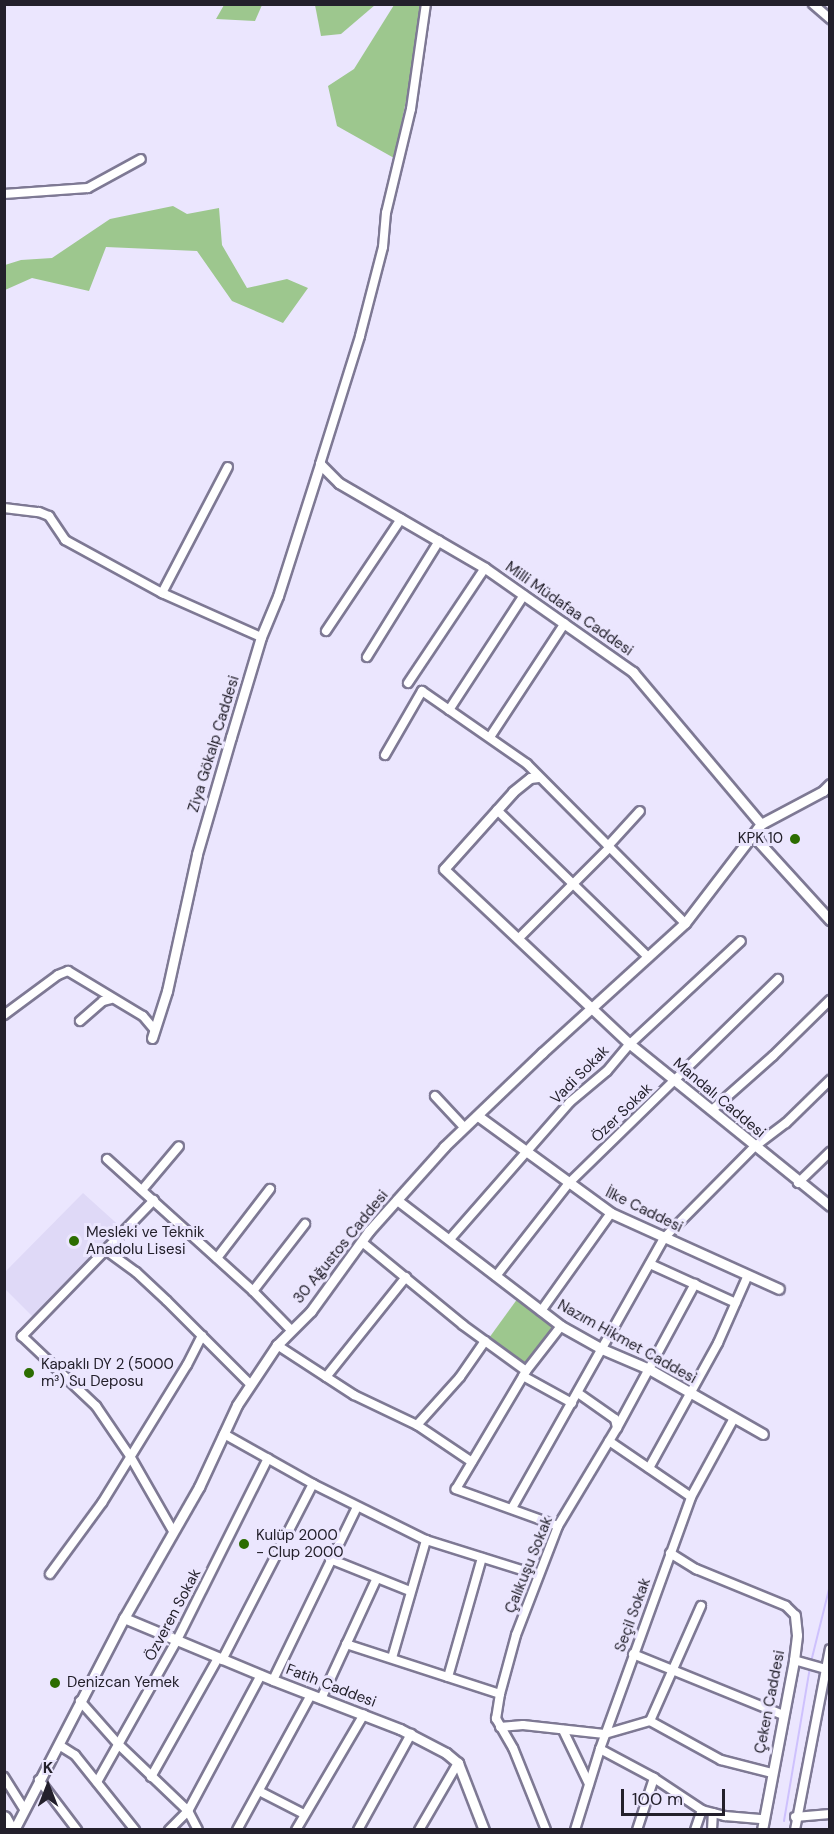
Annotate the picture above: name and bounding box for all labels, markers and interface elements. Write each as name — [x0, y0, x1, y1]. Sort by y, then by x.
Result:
street label: Milli Müdafaa Caddesi — [502, 558, 636, 660]
street label: Ziya Gökalp Caddesi — [185, 674, 243, 814]
place label: KPK 10 — [738, 830, 783, 848]
marker: KPK 10 — [788, 832, 802, 846]
street label: Vadi Sokak — [547, 1042, 613, 1108]
street label: Mandalı Caddesi — [669, 1054, 769, 1142]
street label: Özer Sokak — [588, 1080, 656, 1146]
street label: İlke Caddesi — [602, 1184, 686, 1236]
street label: 30 Ağustos Caddesi — [290, 1187, 392, 1307]
place label: Mesleki ve Teknik Anadolu Lisesi — [86, 1223, 205, 1258]
marker: Mesleki ve Teknik Anadolu Lisesi — [67, 1234, 81, 1248]
street label: Nazım Hikmet Caddesi — [554, 1296, 700, 1388]
place label: Kapaklı DY 2 (5000 m³) Su Deposu — [41, 1355, 174, 1390]
marker: Kapaklı DY 2 (5000 m³) Su Deposu — [22, 1366, 36, 1380]
street label: Çalıkuşu Sokak — [501, 1514, 557, 1616]
place label: Kulüp 2000 - Clup 2000 — [256, 1526, 343, 1561]
marker: Kulüp 2000 - Clup 2000 — [237, 1537, 251, 1551]
street label: Özveren Sokak — [141, 1566, 205, 1664]
street label: Seçil Sokak — [611, 1575, 655, 1655]
street label: Çeken Caddesi — [751, 1649, 789, 1755]
street label: Fatih Caddesi — [283, 1661, 379, 1711]
place label: Denizcan Yemek — [67, 1674, 180, 1692]
marker: Denizcan Yemek — [48, 1676, 62, 1690]
north arrow — [18, 1756, 78, 1816]
text: K — [43, 1757, 53, 1778]
scale bar — [624, 1777, 728, 1815]
text: 100 m — [632, 1787, 683, 1811]

